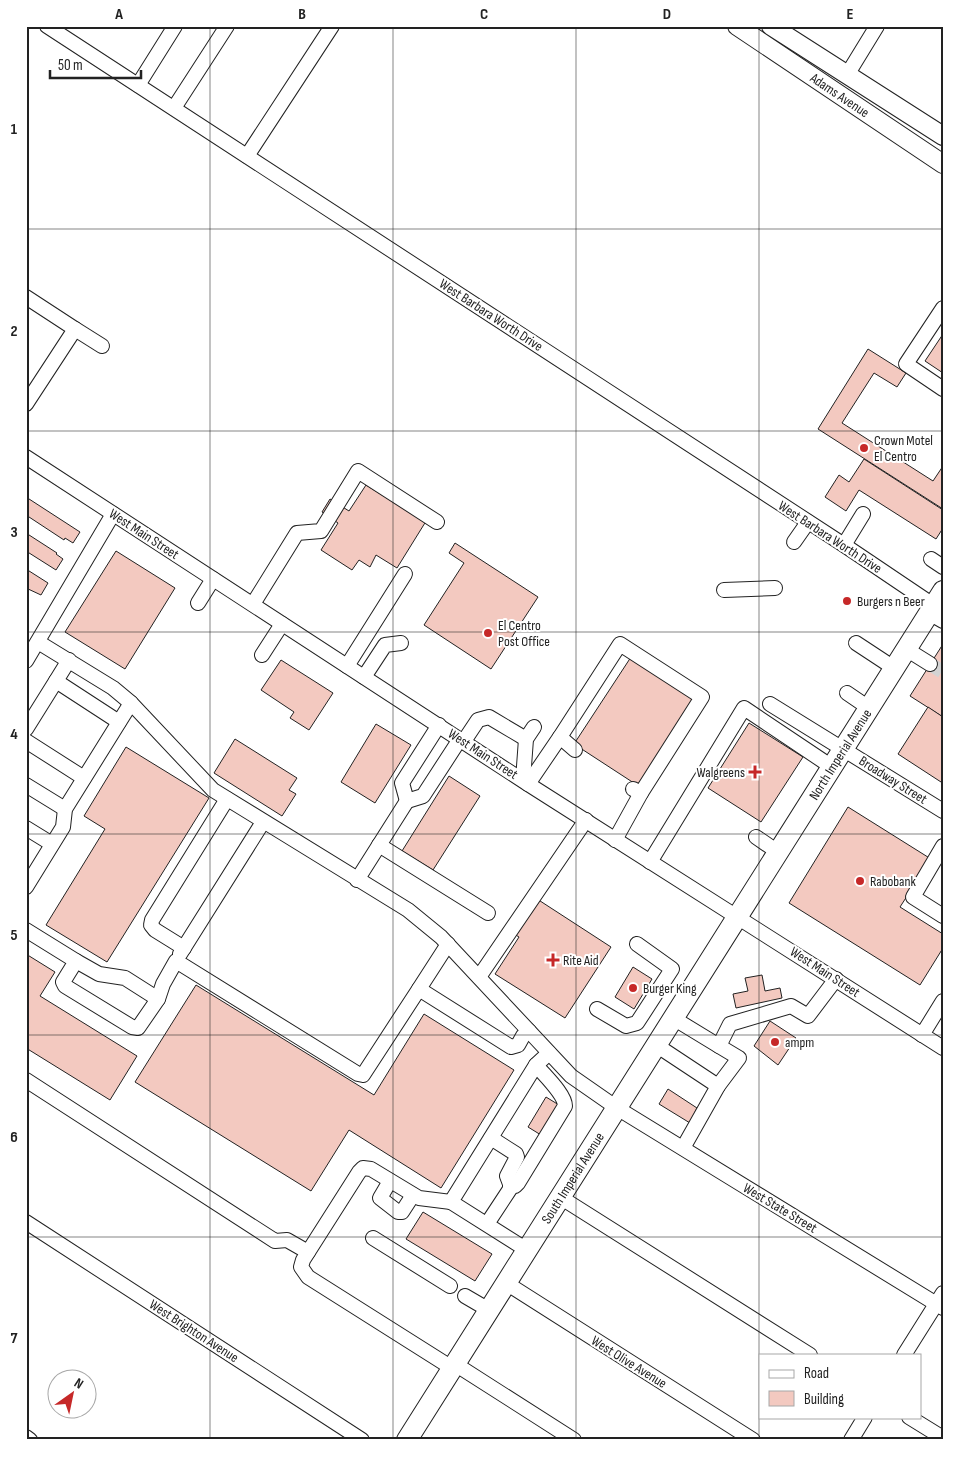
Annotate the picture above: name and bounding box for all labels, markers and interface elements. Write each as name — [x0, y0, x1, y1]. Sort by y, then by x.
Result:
text: A — [114, 5, 123, 24]
text: B — [298, 5, 306, 24]
text: C — [480, 5, 488, 24]
text: D — [663, 5, 671, 24]
text: E — [847, 5, 854, 24]
scale bar — [50, 48, 141, 80]
text: 50 m — [58, 56, 83, 75]
street label: Adams Avenue — [806, 69, 873, 121]
text: 1 — [11, 120, 18, 139]
street label: West Barbara Worth Drive — [436, 275, 546, 355]
text: 2 — [10, 322, 18, 341]
place label: Crown Motel El Centro — [874, 432, 933, 465]
marker: Crown Motel El Centro — [858, 442, 870, 454]
street label: West Barbara Worth Drive — [775, 497, 885, 577]
street label: West Main Street — [106, 505, 182, 563]
text: 3 — [10, 523, 18, 542]
place label: Burgers n Beer — [857, 593, 925, 610]
marker: Burgers n Beer — [841, 595, 853, 607]
place label: El Centro Post Office — [498, 617, 550, 650]
marker: El Centro Post Office — [482, 627, 494, 639]
street label: North Imperial Avenue — [805, 706, 875, 803]
text: 4 — [10, 725, 18, 744]
street label: West Main Street — [445, 725, 521, 783]
street label: Broadway Street — [856, 752, 930, 808]
place label: Walgreens — [697, 764, 745, 781]
marker: Walgreens — [749, 766, 761, 778]
place label: Rabobank — [870, 873, 916, 890]
marker: Rabobank — [854, 875, 866, 887]
text: 5 — [10, 926, 18, 945]
street label: West Main Street — [787, 943, 863, 1001]
place label: Rite Aid — [563, 952, 599, 969]
marker: Rite Aid — [547, 954, 559, 966]
place label: Burger King — [643, 980, 697, 997]
marker: Burger King — [627, 982, 639, 994]
place label: ampm — [785, 1034, 814, 1051]
marker: ampm — [769, 1036, 781, 1048]
text: 6 — [10, 1128, 18, 1147]
street label: South Imperial Avenue — [537, 1129, 608, 1227]
street label: West State Street — [740, 1179, 820, 1237]
street label: West Brighton Avenue — [146, 1296, 242, 1366]
text: 7 — [11, 1329, 18, 1348]
street label: West Olive Avenue — [588, 1332, 670, 1392]
legend — [759, 1354, 922, 1418]
text: Road — [804, 1364, 829, 1383]
north arrow — [48, 1368, 98, 1418]
text: N — [71, 1374, 87, 1393]
text: Building — [804, 1390, 844, 1409]

